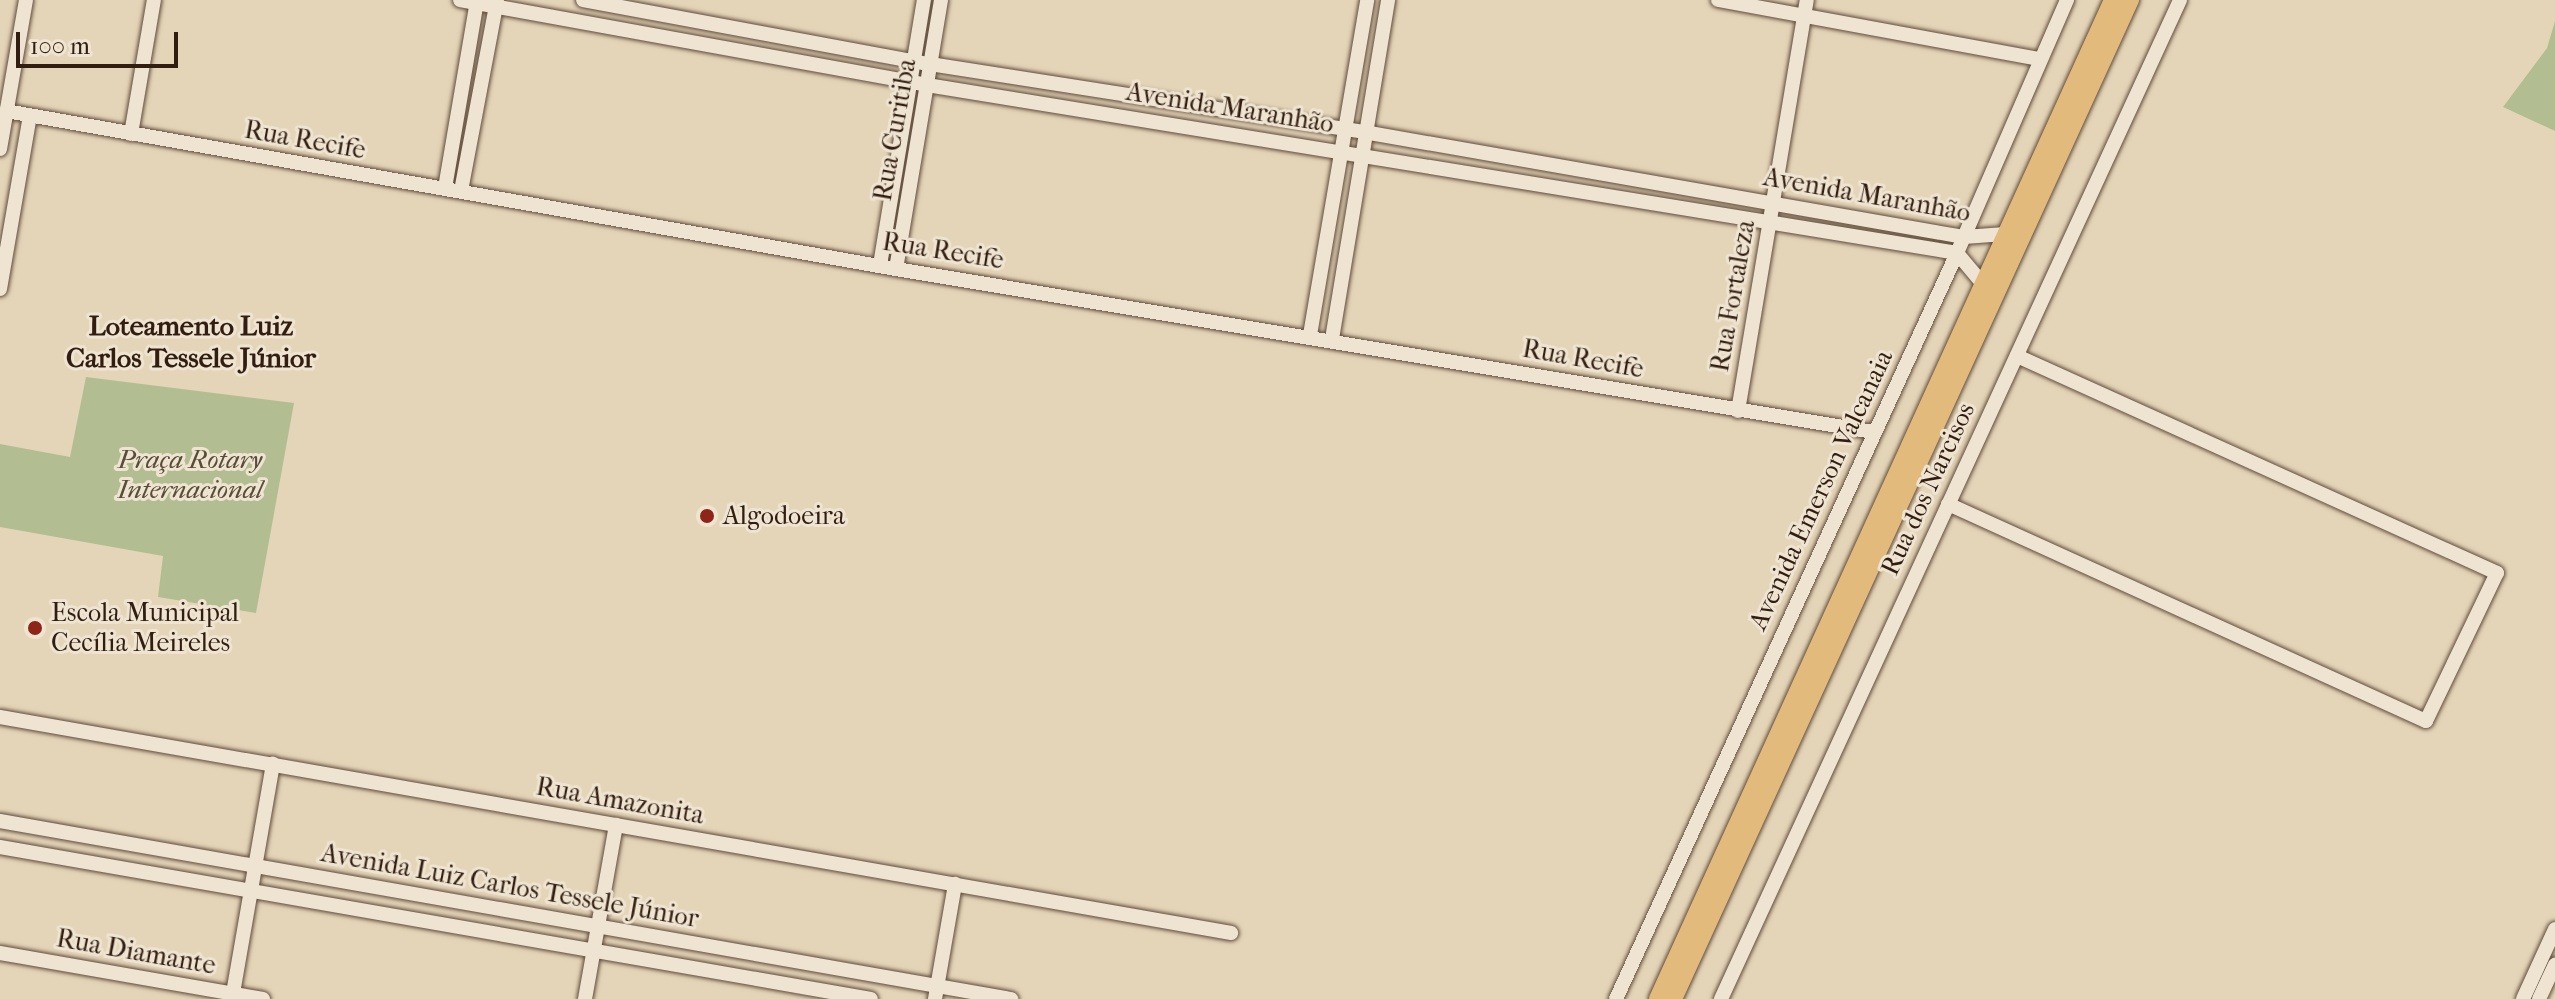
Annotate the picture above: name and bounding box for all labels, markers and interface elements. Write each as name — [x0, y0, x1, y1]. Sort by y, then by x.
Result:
scale bar — [20, 16, 182, 66]
text: 100 m — [30, 32, 90, 60]
street label: Rua Curitiba — [867, 56, 923, 204]
street label: Avenida Maranhão — [1124, 76, 1336, 140]
street label: Rua Recife — [242, 114, 368, 166]
street label: Avenida Maranhão — [1761, 161, 1973, 229]
street label: Rua Fortaleza — [1704, 218, 1762, 374]
street label: Rua Recife — [880, 226, 1006, 276]
district label: Loteamento Luiz Carlos Tessele Júnior — [66, 309, 316, 375]
street label: Rua Recife — [1520, 333, 1646, 385]
street label: Avenida Emerson Valcanaia — [1742, 345, 1900, 635]
street label: Rua dos Narcisos — [1874, 398, 1982, 580]
park label: Praça Rotary Internacional — [117, 444, 263, 506]
place label: Algodoeira — [723, 500, 845, 532]
marker: Algodoeira — [698, 507, 716, 525]
place label: Escola Municipal Cecília Meireles — [51, 597, 239, 658]
marker: Escola Municipal Cecília Meireles — [26, 619, 44, 637]
street label: Rua Amazonita — [534, 771, 706, 831]
street label: Avenida Luiz Carlos Tessele Júnior — [319, 837, 701, 935]
street label: Rua Diamante — [54, 923, 218, 981]

